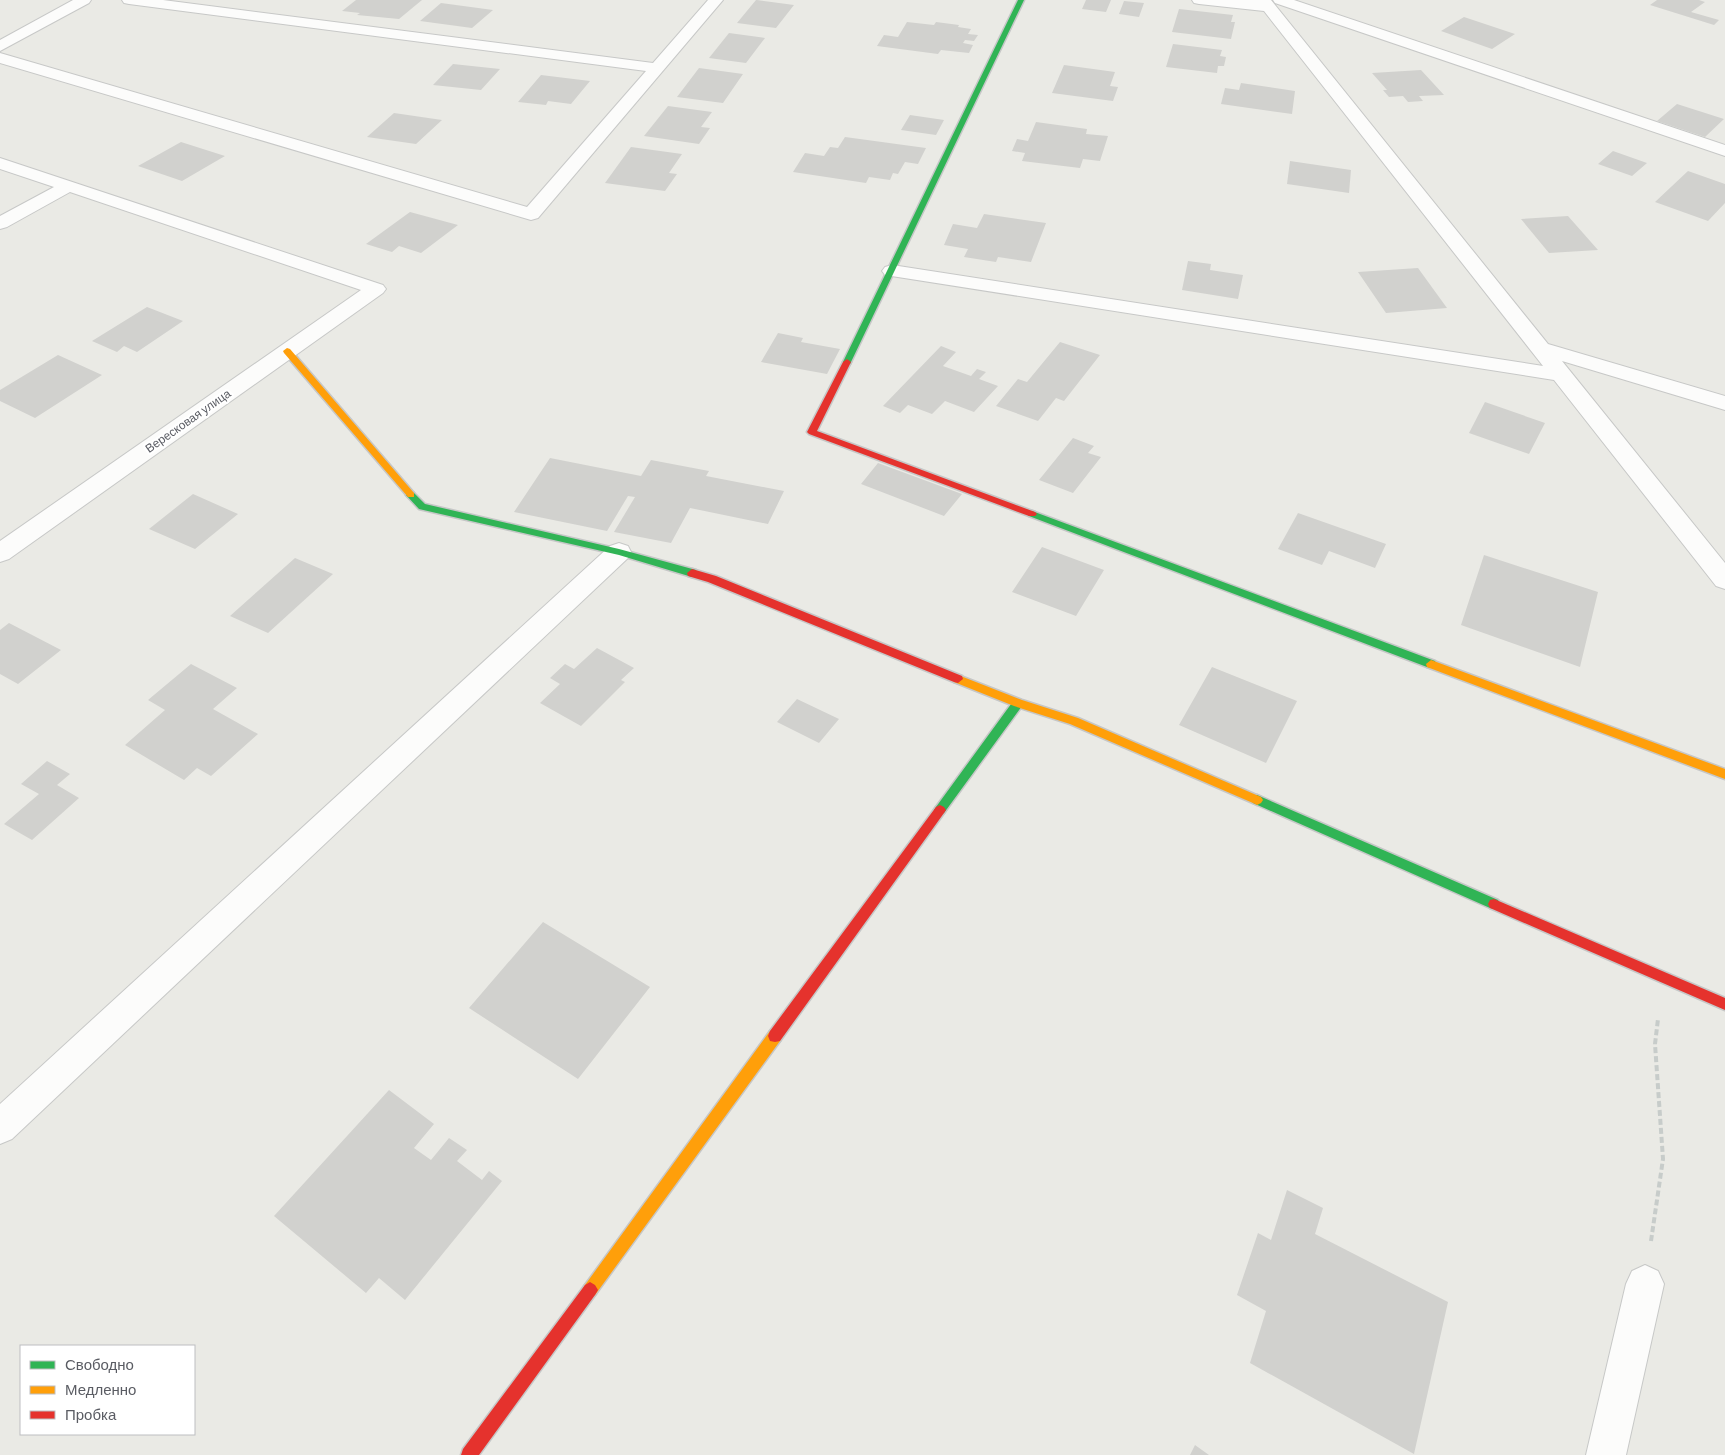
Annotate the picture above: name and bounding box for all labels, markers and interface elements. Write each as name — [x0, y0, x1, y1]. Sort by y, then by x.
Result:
street label: Вересковая улица — [142, 385, 234, 456]
legend — [20, 1345, 195, 1435]
text: Свободно — [65, 1355, 134, 1373]
text: Медленно — [65, 1380, 136, 1398]
text: Пробка — [65, 1405, 117, 1423]

